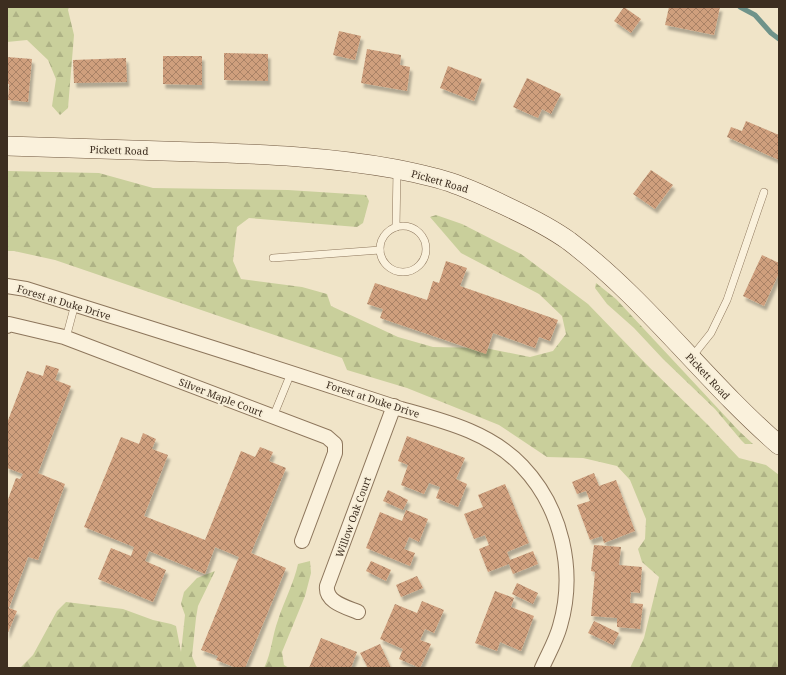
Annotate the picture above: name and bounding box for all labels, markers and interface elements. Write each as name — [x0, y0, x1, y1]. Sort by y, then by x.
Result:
street label: Pickett Road — [89, 142, 149, 158]
street label: Pickett Road — [410, 166, 470, 196]
street label: Forest at Duke Drive — [15, 281, 113, 323]
street label: Pickett Road — [683, 350, 733, 402]
street label: Silver Maple Court — [177, 375, 265, 420]
street label: Forest at Duke Drive — [325, 377, 421, 421]
street label: Willow Oak Court — [332, 474, 374, 559]

